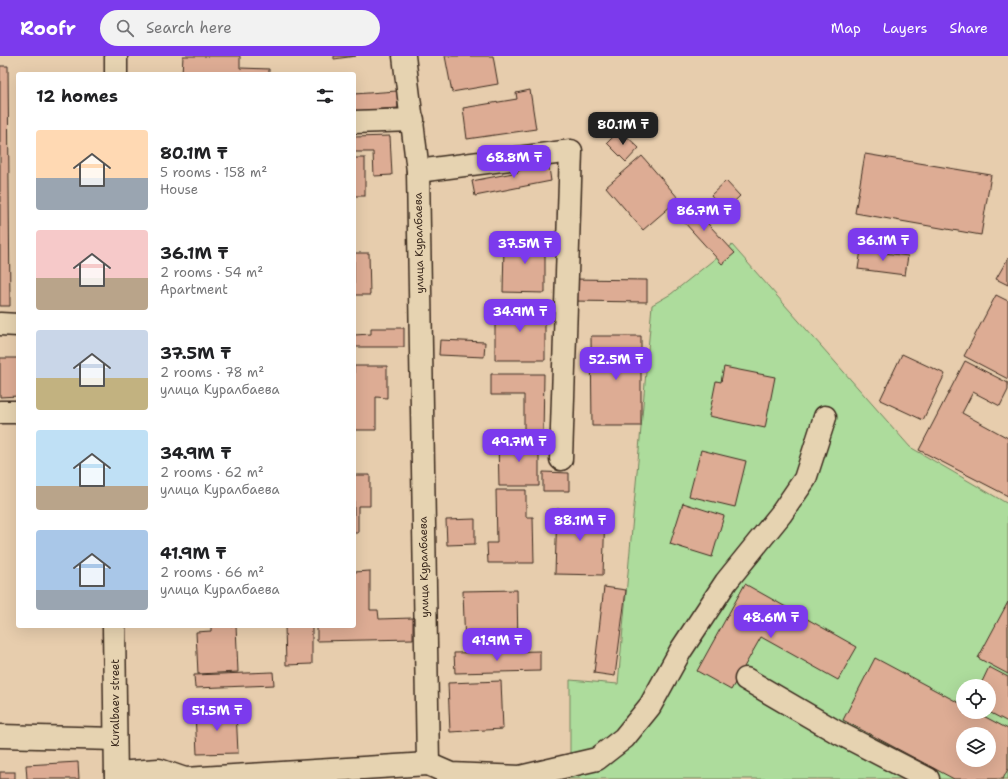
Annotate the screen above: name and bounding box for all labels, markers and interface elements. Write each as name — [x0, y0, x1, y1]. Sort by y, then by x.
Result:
search box — [100, 10, 380, 46]
text: Roofr — [20, 16, 76, 41]
icon: search — [114, 17, 136, 39]
text: Search here — [146, 18, 232, 38]
text: Map — [831, 19, 861, 37]
text: Layers — [883, 19, 927, 37]
text: Share — [949, 19, 988, 37]
text: 12 homes — [36, 85, 118, 107]
icon: filters — [314, 85, 336, 107]
pin: 80.1M ₸ — [586, 112, 660, 146]
text: 80.1M ₸ — [597, 116, 649, 133]
text: 80.1M ₸ — [160, 142, 228, 164]
pin: 68.8M ₸ — [477, 145, 551, 179]
icon: home — [68, 146, 116, 194]
text: 68.8M ₸ — [486, 149, 542, 166]
text: 5 rooms · 158 m² — [160, 164, 267, 181]
text: House — [160, 181, 198, 198]
street label: улица Куралбаева — [411, 192, 427, 294]
pin: 86.7M ₸ — [667, 198, 741, 232]
text: 86.7M ₸ — [676, 202, 732, 219]
pin: 36.1M ₸ — [846, 228, 920, 262]
pin: 37.5M ₸ — [488, 231, 562, 265]
text: 36.1M ₸ — [857, 232, 909, 249]
text: 37.5M ₸ — [498, 235, 552, 252]
text: 36.1M ₸ — [160, 242, 228, 264]
icon: home — [68, 246, 116, 294]
text: 2 rooms · 54 m² — [160, 264, 263, 281]
text: Apartment — [160, 281, 228, 298]
pin: 34.9M ₸ — [483, 299, 557, 333]
text: 34.9M ₸ — [493, 303, 547, 320]
text: 37.5M ₸ — [160, 342, 231, 364]
icon: home — [68, 346, 116, 394]
pin: 52.5M ₸ — [579, 347, 653, 381]
text: 52.5M ₸ — [589, 351, 643, 368]
text: 2 rooms · 78 m² — [160, 364, 264, 381]
text: улица Куралбаева — [160, 381, 280, 398]
pin: 49.7M ₸ — [482, 429, 556, 463]
text: 49.7M ₸ — [492, 433, 546, 450]
text: 34.9M ₸ — [160, 442, 231, 464]
icon: home — [68, 446, 116, 494]
text: 2 rooms · 62 m² — [160, 464, 264, 481]
text: улица Куралбаева — [160, 481, 280, 498]
pin: 88.1M ₸ — [543, 508, 617, 542]
text: 88.1M ₸ — [554, 512, 606, 529]
street label: улица Куралбаева — [416, 516, 432, 618]
text: 41.9M ₸ — [160, 542, 226, 564]
icon: home — [68, 546, 116, 594]
text: 2 rooms · 66 m² — [160, 564, 264, 581]
text: улица Куралбаева — [160, 581, 280, 598]
pin: 48.6M ₸ — [734, 605, 808, 639]
text: 48.6M ₸ — [743, 609, 799, 626]
pin: 41.9M ₸ — [460, 628, 534, 662]
text: 41.9M ₸ — [472, 632, 522, 649]
street label: Kuralbaev street — [108, 659, 123, 747]
map controls — [956, 679, 996, 767]
button: locate — [956, 679, 996, 719]
pin: 51.5M ₸ — [180, 698, 254, 732]
text: 51.5M ₸ — [192, 702, 242, 719]
button: layers — [956, 727, 996, 767]

